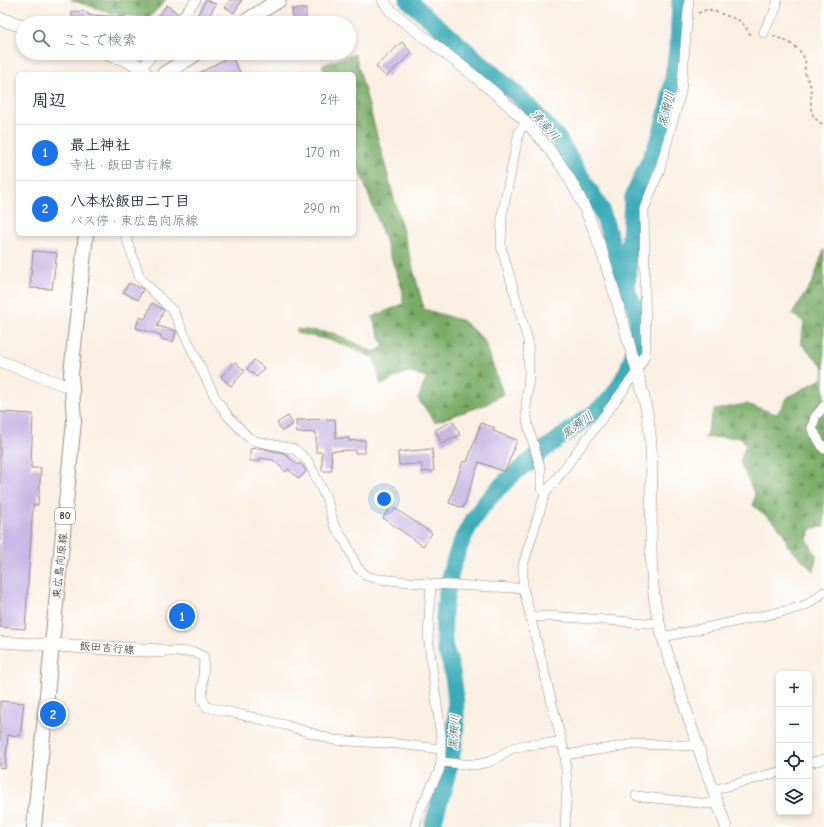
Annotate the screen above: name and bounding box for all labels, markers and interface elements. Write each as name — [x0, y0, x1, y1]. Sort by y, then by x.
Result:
search box — [16, 16, 356, 60]
icon: search — [30, 27, 52, 49]
text: ここで検索 — [62, 31, 137, 49]
water label: 黒瀬川 — [655, 90, 677, 128]
text: 周辺 — [32, 91, 66, 110]
text: 2件 — [320, 92, 340, 107]
water label: 清滝川 — [528, 107, 562, 143]
text: 最上神社 — [70, 136, 130, 154]
text: 1 — [42, 145, 48, 160]
text: 170 m — [306, 145, 340, 160]
text: 寺社 · 飯田吉行線 — [70, 157, 172, 172]
text: 八本松飯田二丁目 — [70, 192, 190, 210]
text: 2 — [42, 201, 48, 216]
text: 290 m — [303, 201, 340, 216]
text: バス停 · 東広島向原線 — [70, 213, 198, 228]
water label: 黒瀬川 — [559, 408, 595, 442]
your location — [374, 489, 394, 509]
road number: 80 — [55, 508, 75, 524]
street label: 東広島向原線 — [50, 533, 70, 599]
pin: 1 — [169, 601, 195, 631]
street label: 飯田吉行線 — [79, 640, 135, 656]
map controls — [776, 671, 812, 815]
button: + — [776, 671, 812, 707]
pin: 2 — [40, 699, 66, 729]
button: − — [776, 707, 812, 743]
water label: 黒瀬川 — [446, 714, 462, 750]
button: locate — [776, 743, 812, 779]
button: layers — [776, 779, 812, 815]

